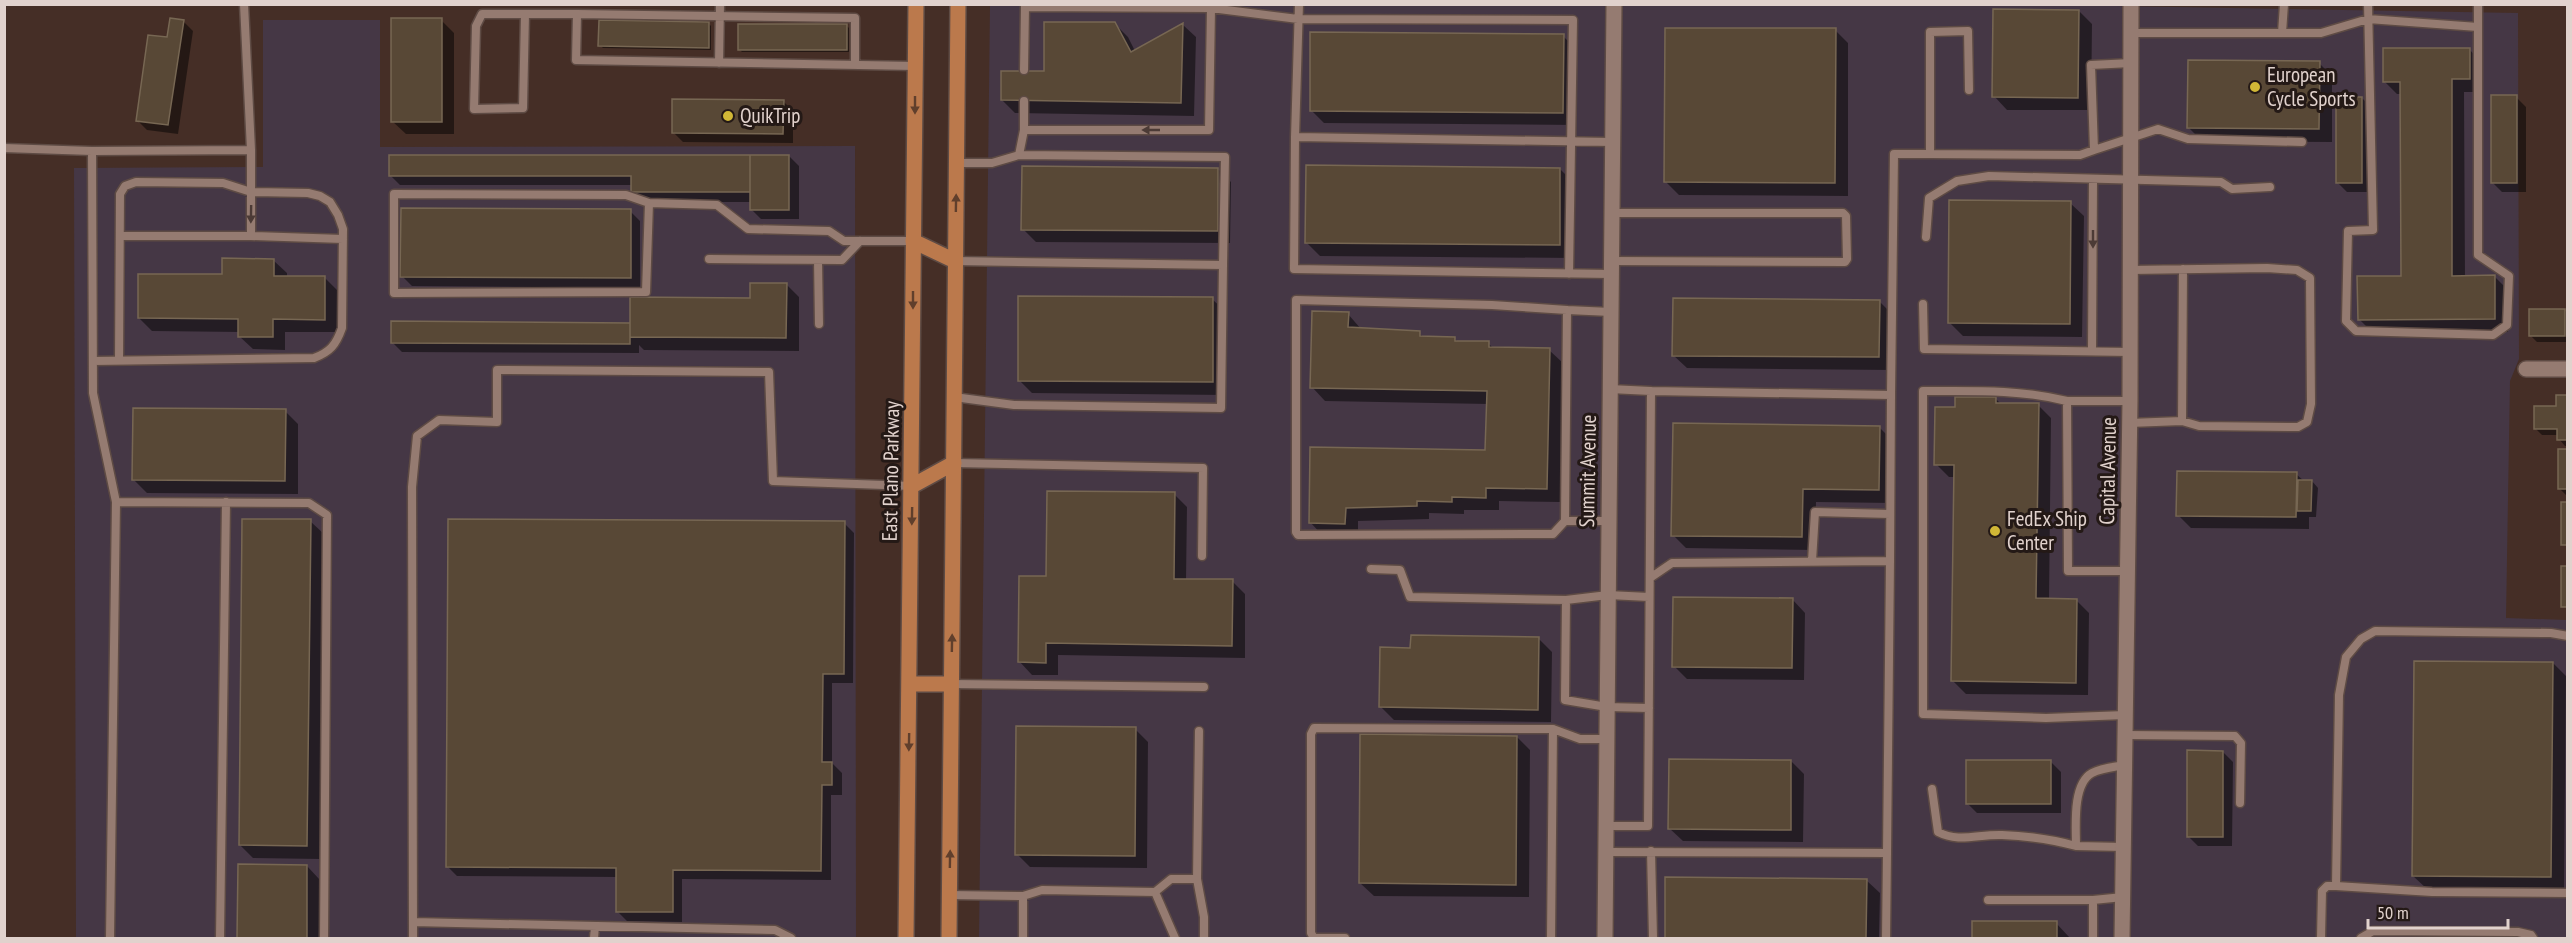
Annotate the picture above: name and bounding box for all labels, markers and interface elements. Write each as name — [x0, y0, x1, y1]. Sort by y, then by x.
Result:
place label: European Cycle Sports — [2267, 61, 2356, 112]
marker: European Cycle Sports — [2248, 80, 2262, 94]
one-way arrow — [910, 95, 919, 114]
place label: QuikTrip — [740, 102, 800, 129]
marker: QuikTrip — [721, 109, 735, 123]
one-way arrow — [1141, 125, 1160, 135]
one-way arrow — [951, 193, 961, 212]
one-way arrow — [246, 204, 256, 223]
one-way arrow — [2088, 229, 2098, 248]
one-way arrow — [908, 290, 918, 309]
street label: East Plano Parkway — [876, 401, 905, 541]
street label: Summit Avenue — [1573, 414, 1602, 528]
street label: Capital Avenue — [2093, 417, 2122, 525]
place label: FedEx Ship Center — [2007, 505, 2087, 556]
one-way arrow — [907, 506, 917, 525]
marker: FedEx Ship Center — [1988, 524, 2002, 538]
one-way arrow — [947, 634, 957, 653]
one-way arrow — [904, 733, 914, 752]
one-way arrow — [945, 850, 955, 869]
scale bar — [2368, 892, 2508, 930]
text: 50 m — [2377, 901, 2409, 924]

